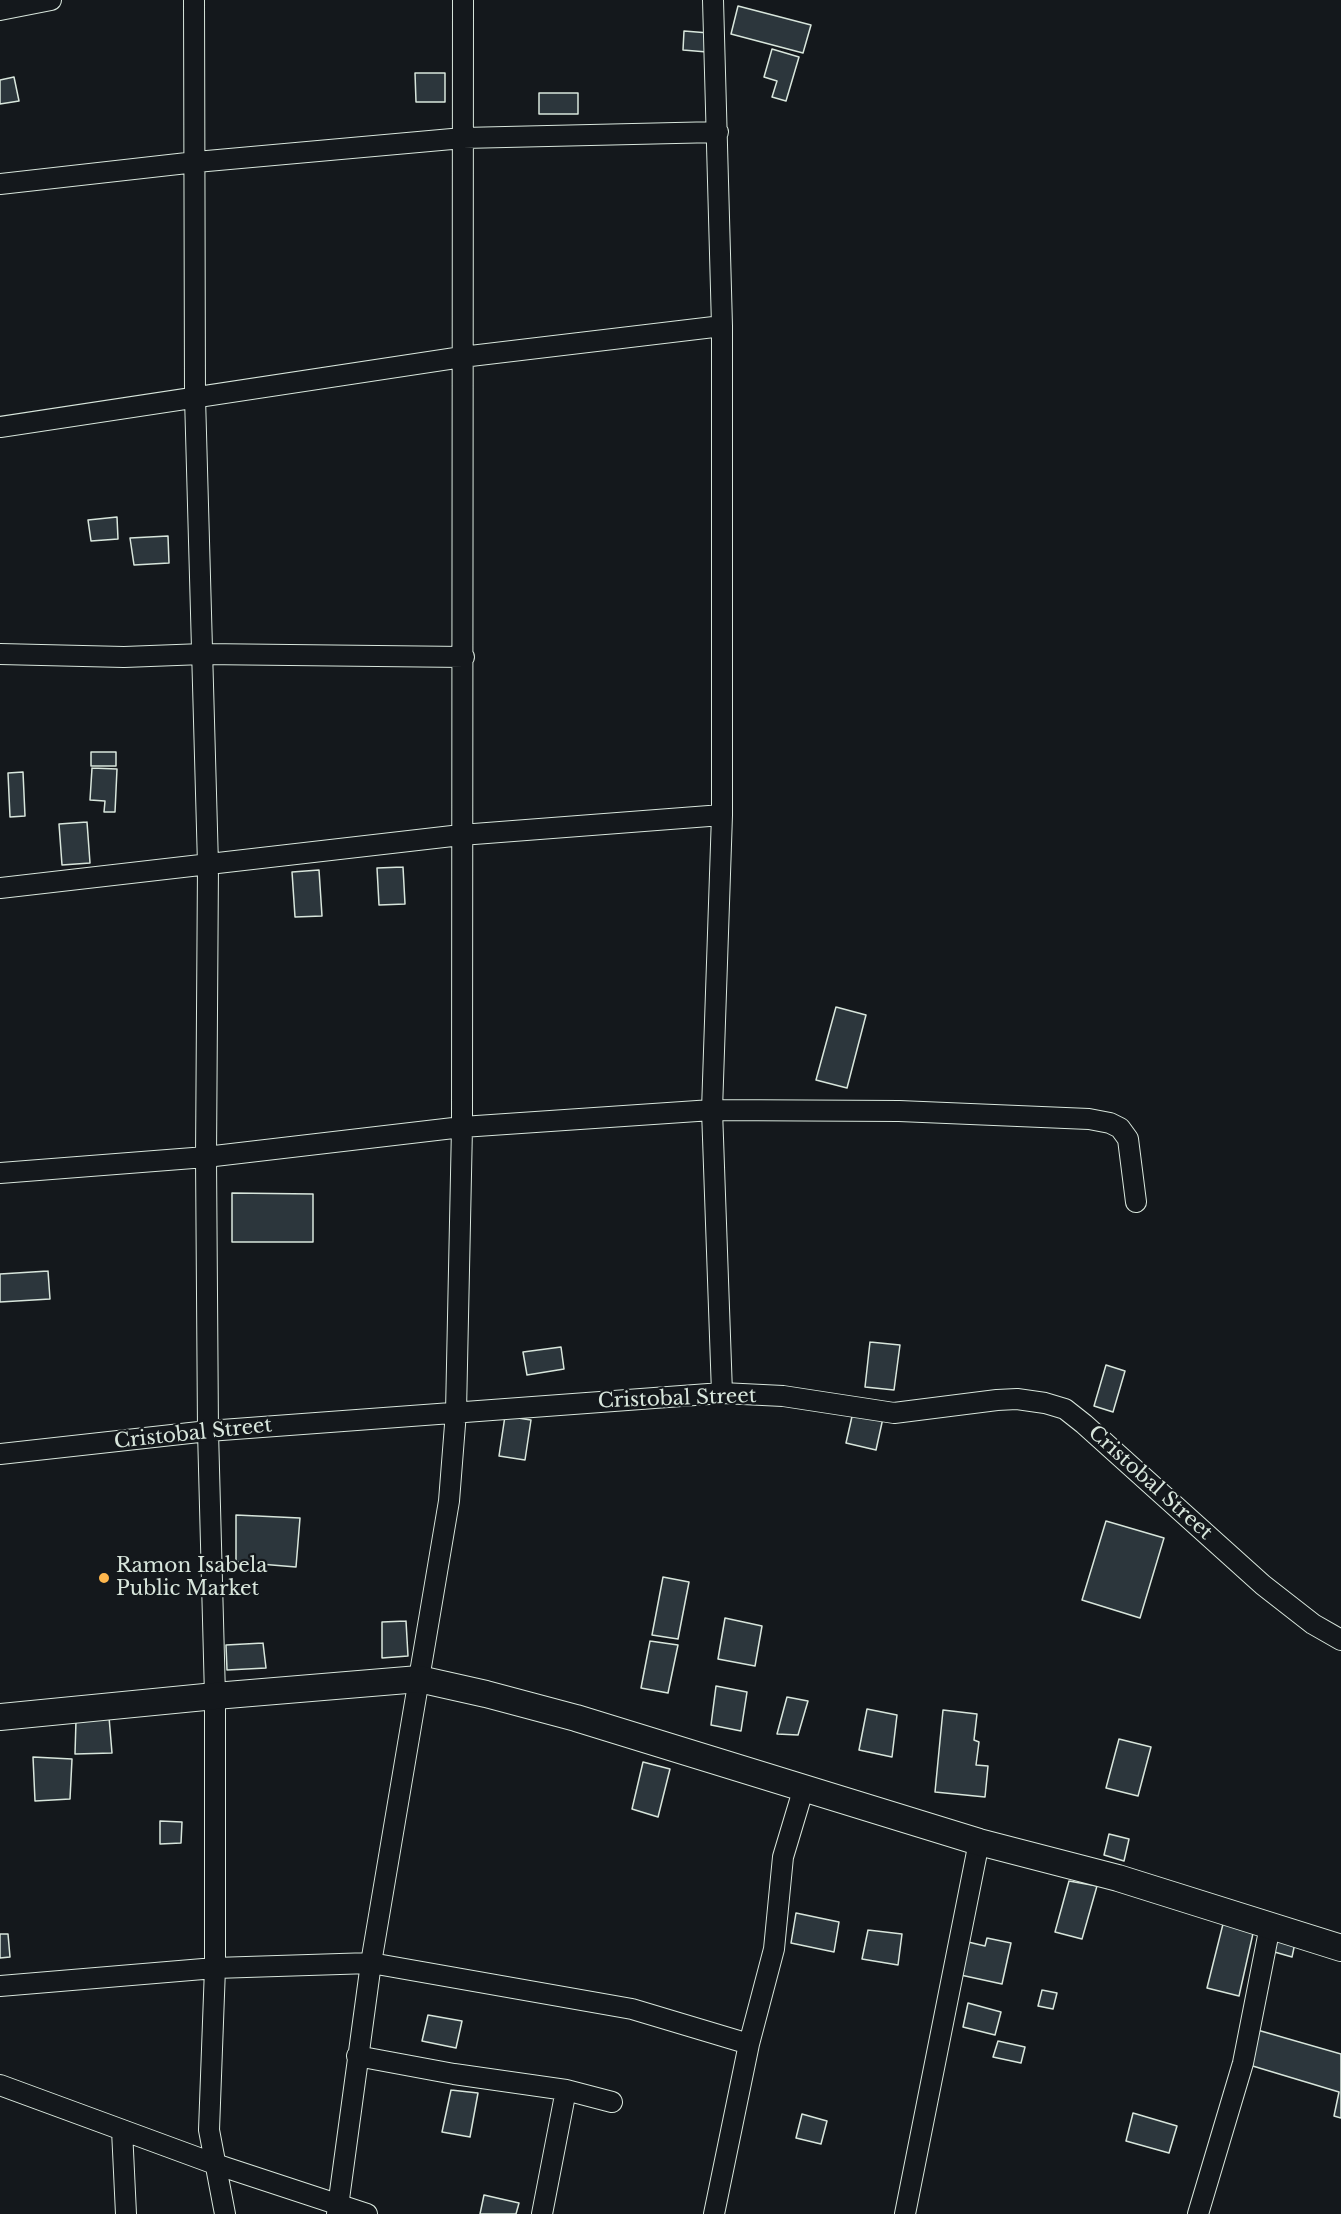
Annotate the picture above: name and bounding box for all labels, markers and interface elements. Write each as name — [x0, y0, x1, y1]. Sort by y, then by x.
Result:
street label: Cristobal Street — [597, 1384, 757, 1414]
street label: Cristobal Street — [113, 1414, 273, 1454]
street label: Cristobal Street — [1083, 1421, 1217, 1545]
place label: Ramon Isabela Public Market — [116, 1554, 267, 1601]
marker: Ramon Isabela Public Market — [97, 1571, 111, 1585]

